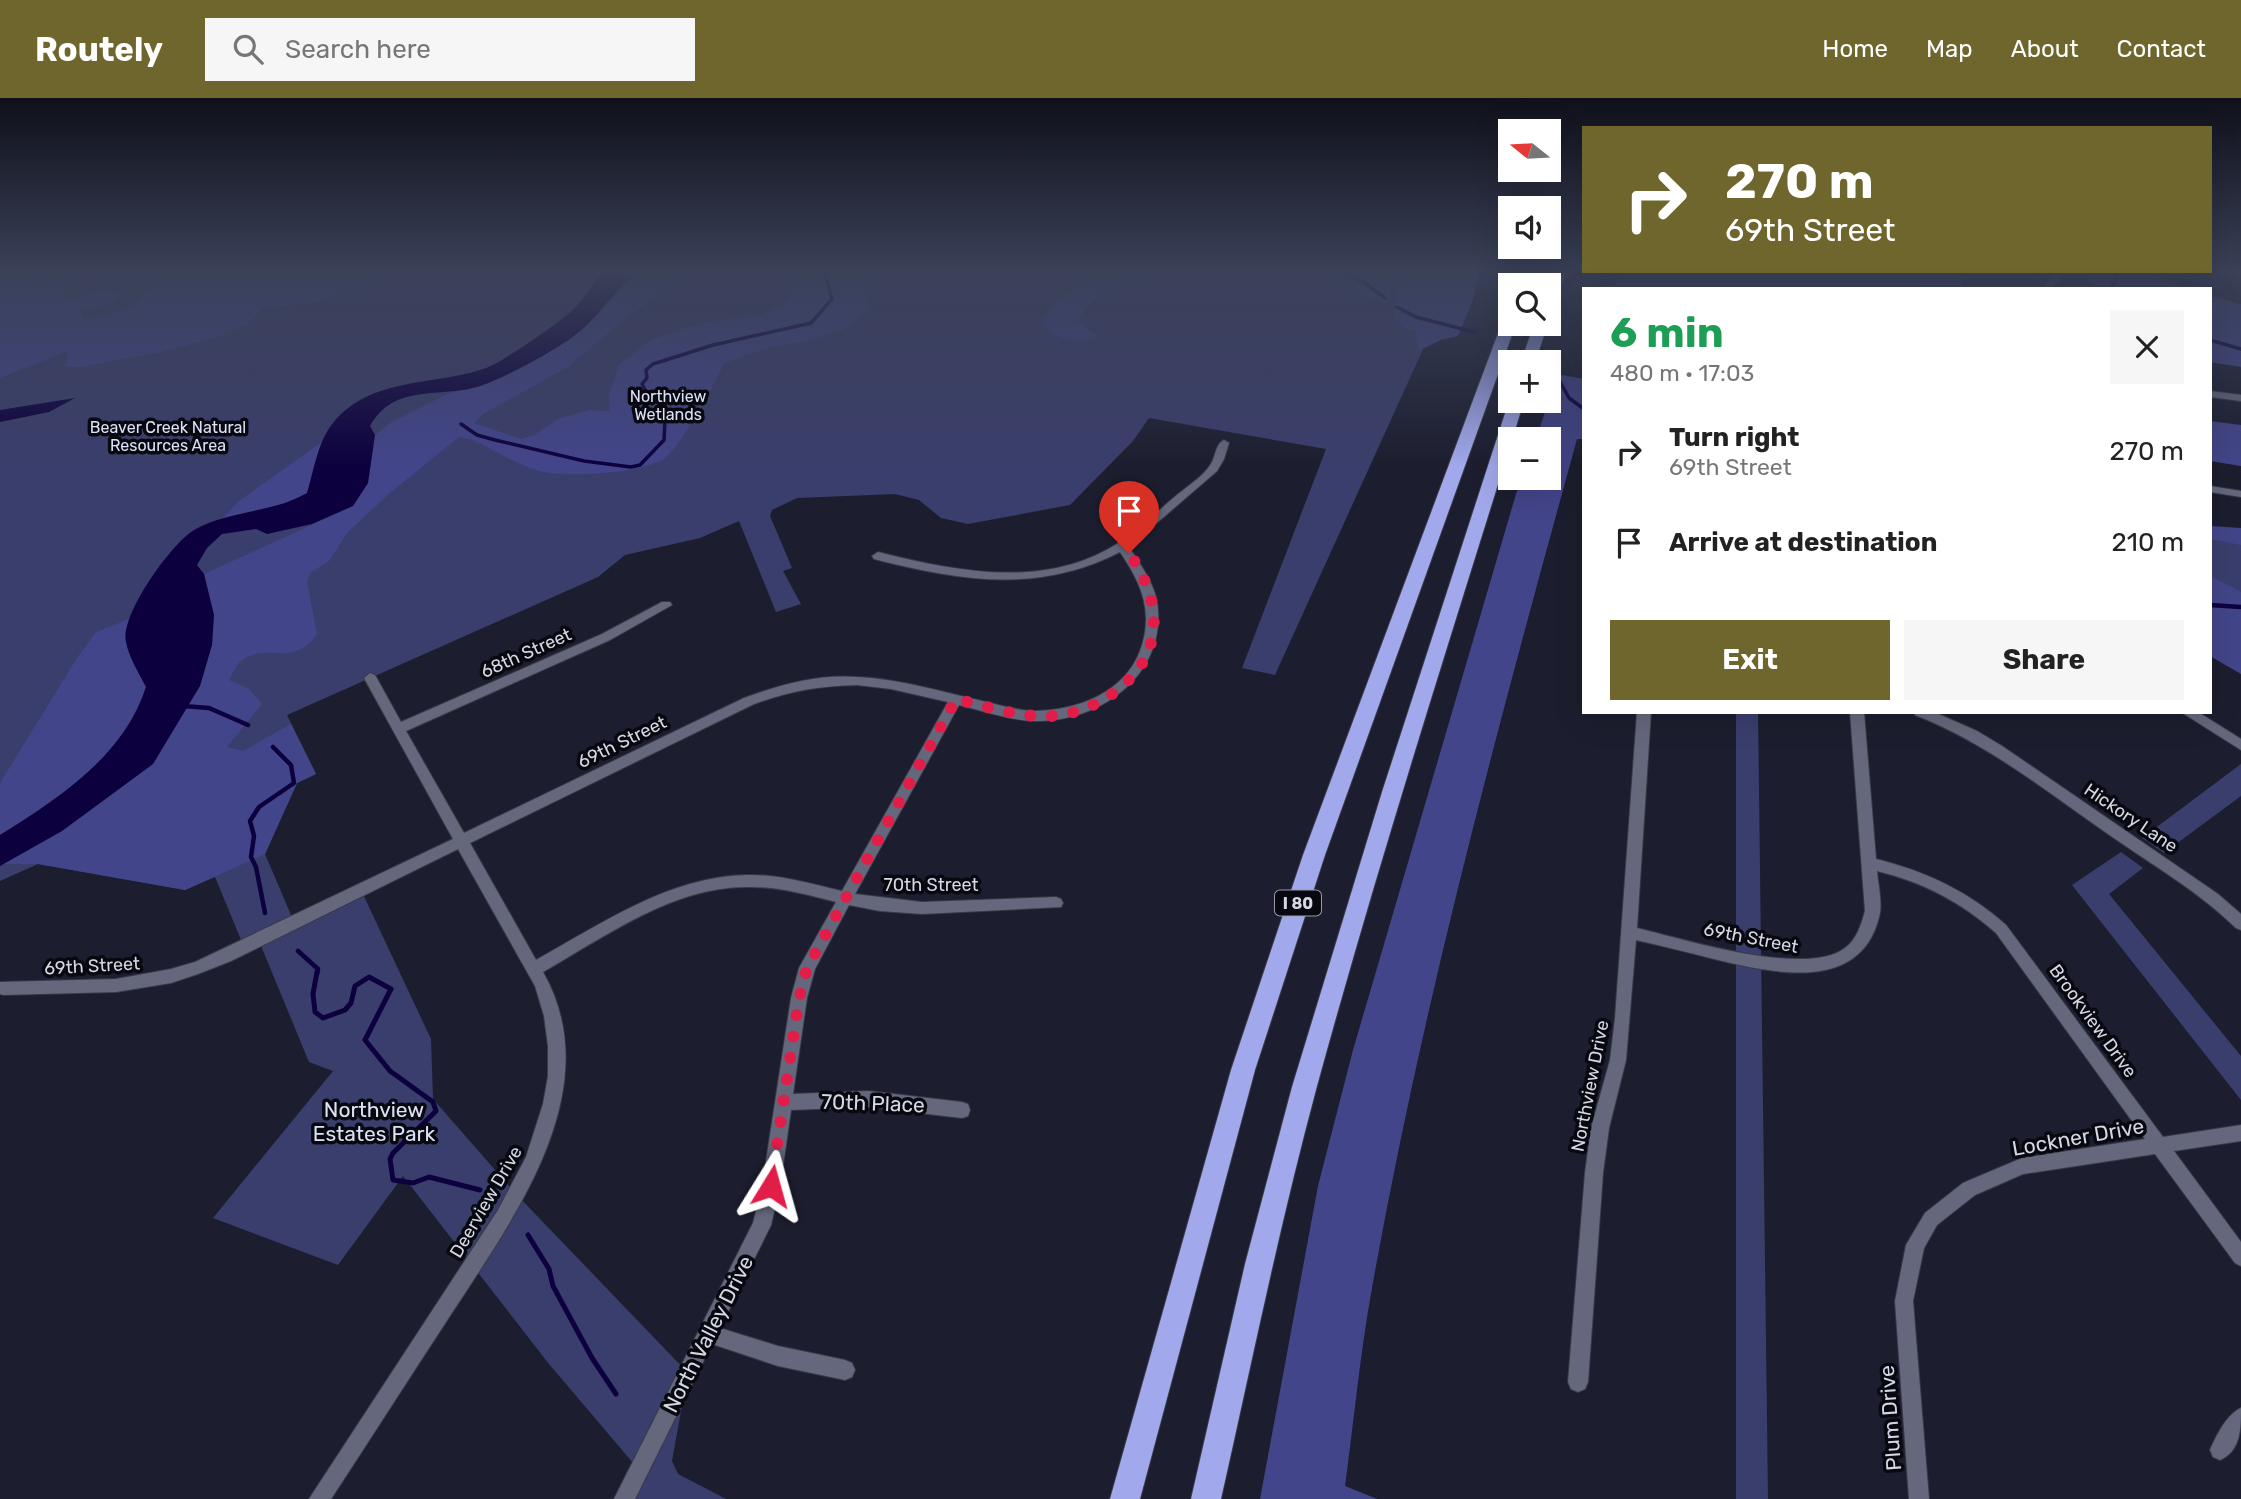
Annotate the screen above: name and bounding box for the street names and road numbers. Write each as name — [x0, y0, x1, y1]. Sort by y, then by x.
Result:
street label: 68th Street — [477, 623, 575, 683]
street label: 69th Street — [574, 711, 670, 773]
street label: Hickory Lane — [2080, 779, 2182, 857]
street label: 70th Street — [883, 874, 979, 896]
road number: I 80 — [1275, 890, 1321, 916]
street label: 69th Street — [1702, 918, 1800, 958]
street label: 69th Street — [43, 953, 141, 979]
street label: Brookview Drive — [2045, 960, 2141, 1082]
street label: Northview Drive — [1566, 1018, 1614, 1154]
street label: 70th Place — [821, 1089, 925, 1117]
street label: Lockner Drive — [2010, 1113, 2146, 1161]
street label: Deerview Drive — [445, 1142, 527, 1262]
street label: North Valley Drive — [658, 1251, 758, 1417]
street label: Plum Drive — [1874, 1364, 1906, 1472]

